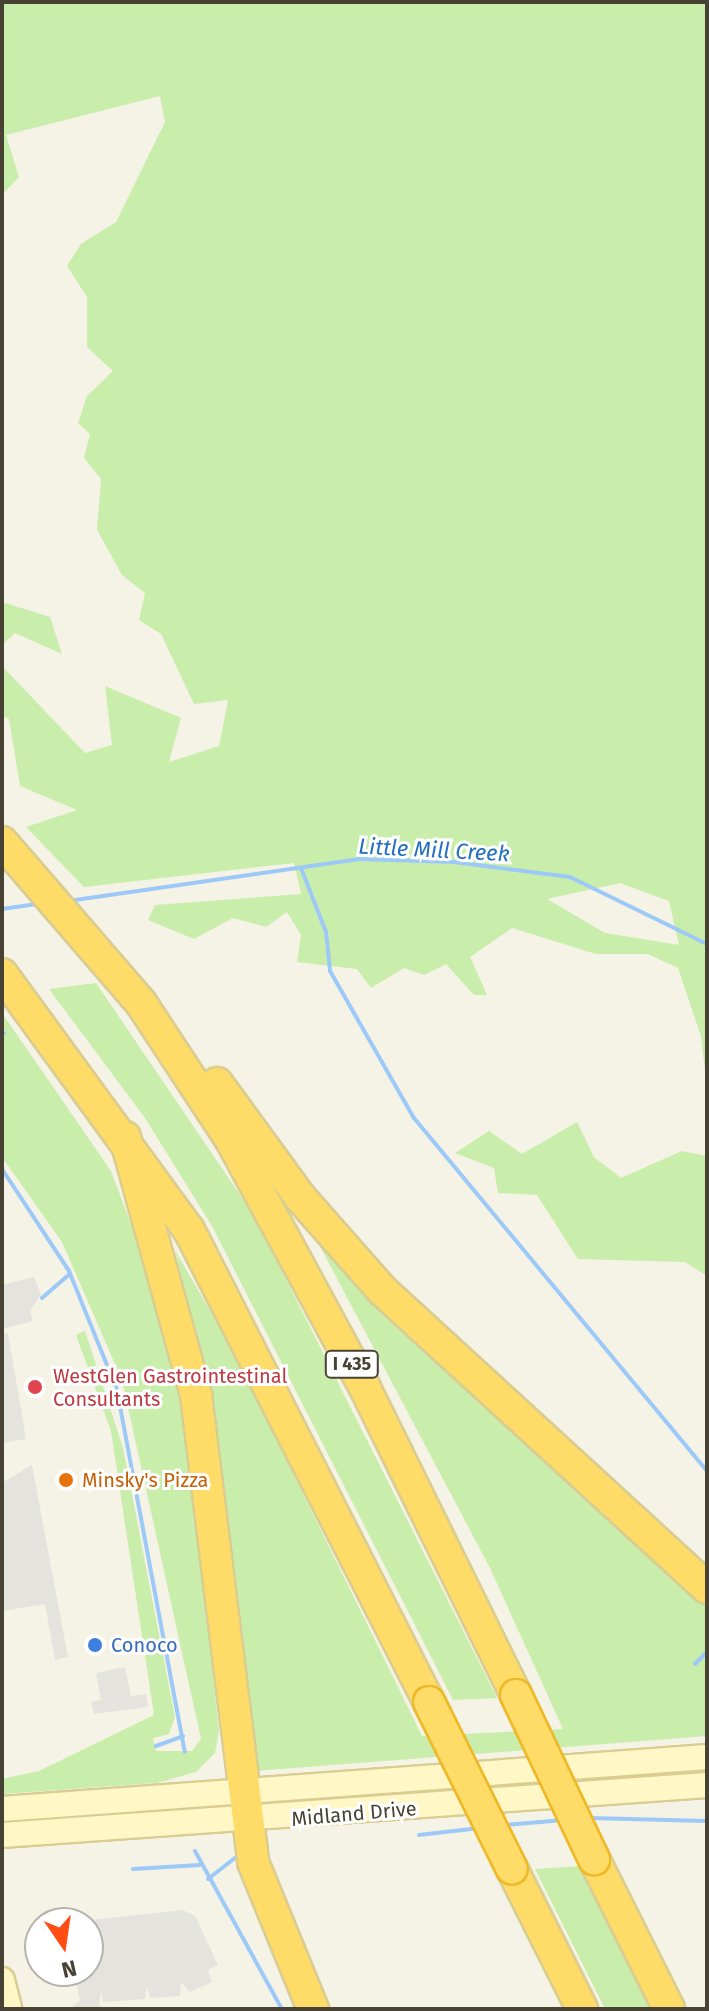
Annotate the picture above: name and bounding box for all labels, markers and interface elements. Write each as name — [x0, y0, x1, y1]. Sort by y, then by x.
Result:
water label: Little Mill Creek — [358, 833, 510, 867]
road number: I 435 — [324, 1350, 380, 1378]
place label: WestGlen Gastrointestinal Consultants — [53, 1364, 287, 1411]
marker: WestGlen Gastrointestinal Consultants — [24, 1376, 46, 1398]
place label: Minsky's Pizza — [82, 1468, 208, 1492]
marker: Minsky's Pizza — [57, 1471, 75, 1489]
place label: Conoco — [111, 1633, 178, 1657]
marker: Conoco — [86, 1636, 104, 1654]
street label: Midland Drive — [290, 1797, 418, 1831]
north arrow — [24, 1907, 104, 1987]
text: N — [59, 1954, 79, 1984]

